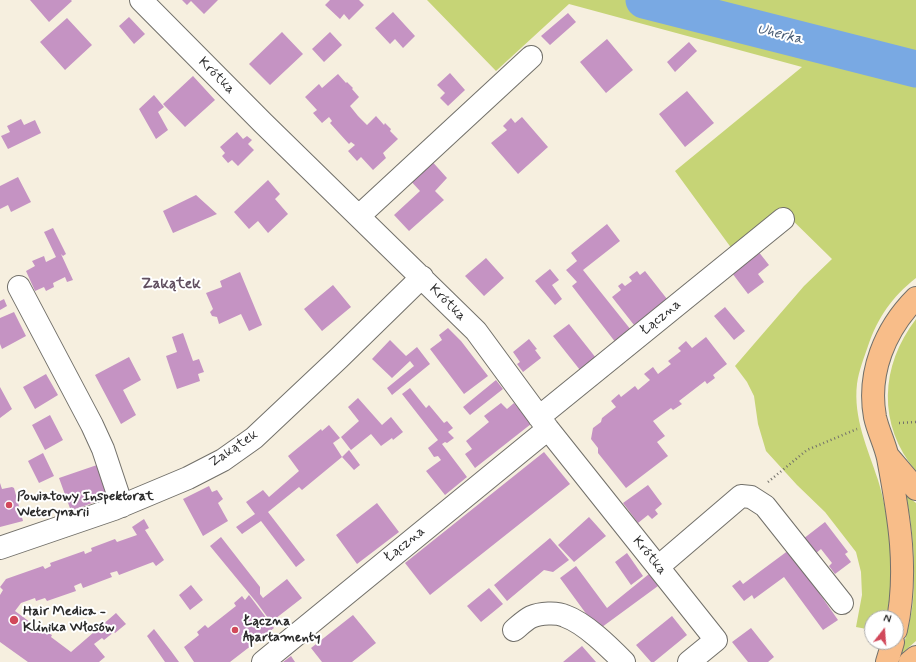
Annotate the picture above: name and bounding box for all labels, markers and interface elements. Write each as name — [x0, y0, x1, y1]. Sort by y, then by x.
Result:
water label: Uherka — [755, 21, 805, 49]
street label: Krótka — [194, 54, 238, 98]
district label: Zakątek — [141, 276, 201, 294]
street label: Krótka — [425, 281, 469, 325]
street label: Łączna — [637, 297, 685, 339]
street label: Zakątek — [206, 427, 262, 471]
place label: Powiatowy Inspektorat Weterynarii — [17, 489, 154, 522]
marker: Powiatowy Inspektorat Weterynarii — [4, 500, 14, 510]
street label: Łączna — [381, 524, 429, 566]
street label: Krótka — [628, 533, 670, 579]
place label: Hair Medica - Klinika Włosów — [23, 604, 114, 636]
north arrow — [864, 610, 904, 650]
text: N — [882, 612, 893, 627]
marker: Hair Medica - Klinika Włosów — [8, 614, 20, 626]
place label: Łączna Apartamenty — [243, 614, 320, 646]
marker: Łączna Apartamenty — [230, 625, 240, 635]

